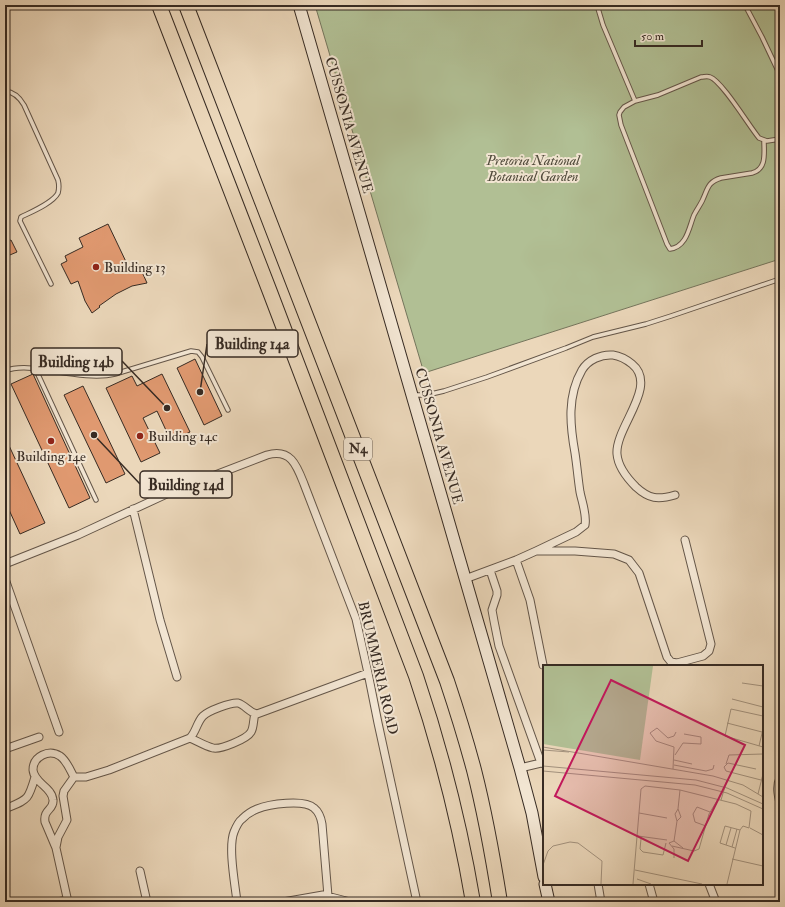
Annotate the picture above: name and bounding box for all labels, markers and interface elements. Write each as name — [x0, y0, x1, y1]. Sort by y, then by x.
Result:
scale bar — [635, 22, 702, 48]
text: 50 m — [641, 29, 665, 44]
street label: CUSSONIA AVENUE — [321, 55, 377, 195]
park label: Pretoria National Botanical Garden — [485, 152, 581, 185]
place label: Building 13 — [104, 259, 166, 276]
marker: Building 13 — [91, 262, 101, 272]
callout: Building 14a — [207, 330, 298, 357]
text: Building 14a — [215, 335, 290, 355]
callout: Building 14b — [31, 348, 122, 375]
text: Building 14b — [38, 353, 115, 373]
street label: CUSSONIA AVENUE — [411, 366, 467, 506]
place label: Building 14c — [148, 428, 218, 445]
marker: Building 14c — [135, 431, 145, 441]
marker: Building 14e — [46, 436, 56, 446]
road number: N4 — [344, 438, 372, 460]
place label: Building 14e — [16, 448, 86, 465]
callout: Building 14d — [140, 471, 232, 498]
text: Building 14d — [148, 476, 225, 496]
street label: BRUMMERIA ROAD — [354, 600, 402, 736]
inset map — [543, 665, 763, 885]

